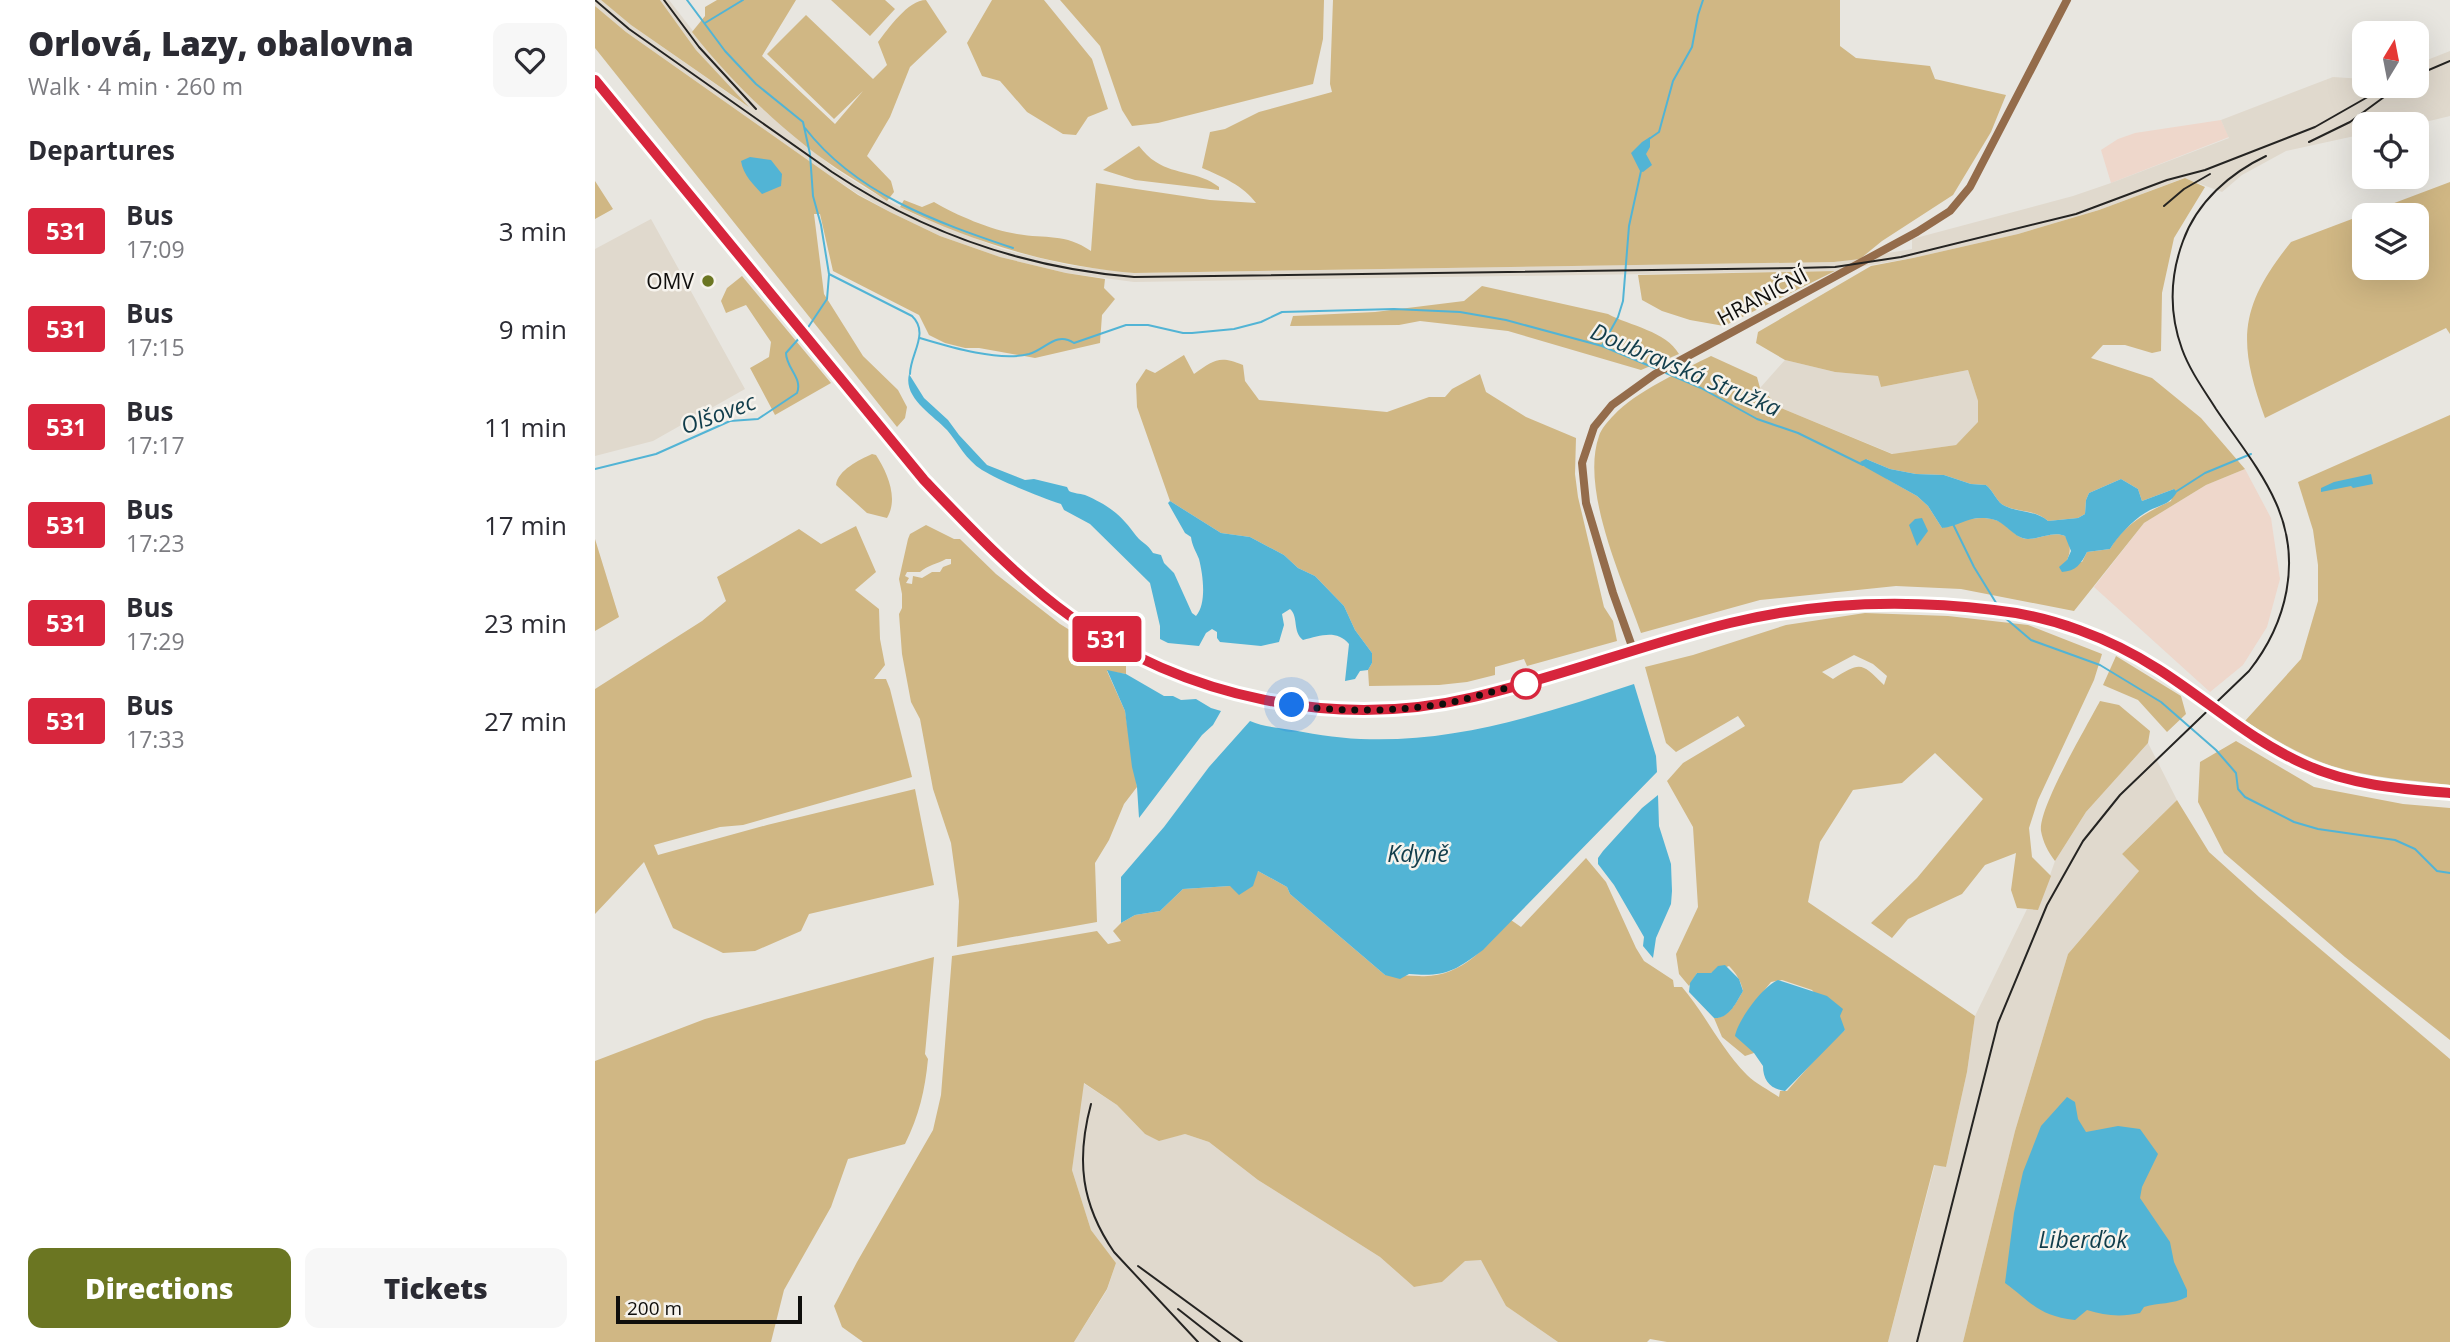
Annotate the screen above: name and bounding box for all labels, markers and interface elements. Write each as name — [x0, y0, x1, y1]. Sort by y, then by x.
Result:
text: Orlová, Lazy, obalovna — [28, 21, 414, 66]
north arrow — [2352, 21, 2429, 98]
map controls — [2352, 21, 2429, 280]
button: heart — [493, 23, 567, 97]
text: Walk · 4 min · 260 m — [28, 70, 243, 102]
button: locate — [2352, 112, 2429, 189]
text: Departures — [28, 132, 175, 168]
text: Bus — [126, 197, 173, 233]
button: layers — [2352, 203, 2429, 280]
text: 3 min — [499, 213, 567, 249]
text: 531 — [46, 214, 87, 247]
text: 17:09 — [126, 233, 185, 265]
street label: HRANIČNÍ — [1712, 261, 1812, 331]
place label: OMV — [646, 267, 694, 295]
marker: OMV — [700, 273, 716, 289]
text: Bus — [126, 295, 173, 331]
text: 9 min — [499, 311, 567, 347]
text: 531 — [46, 312, 87, 345]
water label: Doubravská Stružka — [1586, 314, 1786, 424]
text: 17:15 — [126, 331, 185, 363]
water label: Olšovec — [676, 384, 761, 441]
text: Bus — [126, 393, 173, 429]
text: 11 min — [484, 409, 567, 445]
text: 531 — [46, 410, 87, 443]
text: 17:17 — [126, 429, 185, 461]
text: Bus — [126, 491, 173, 527]
text: 17 min — [484, 507, 567, 543]
text: 531 — [46, 508, 87, 541]
text: 17:23 — [126, 527, 185, 559]
text: Bus — [126, 589, 173, 625]
text: 23 min — [484, 605, 567, 641]
text: 531 — [46, 606, 87, 639]
line badge: 531 — [1067, 616, 1147, 662]
text: 531 — [1086, 622, 1128, 655]
text: 17:29 — [126, 625, 185, 657]
unlabelled marker — [1511, 669, 1541, 699]
text: Bus — [126, 687, 173, 723]
your location — [1274, 687, 1309, 722]
text: 27 min — [484, 703, 567, 739]
text: 531 — [46, 704, 87, 737]
text: 17:33 — [126, 723, 185, 755]
water label: Kdyně — [1387, 837, 1449, 869]
water label: Liberďok — [2039, 1223, 2128, 1255]
button: Directions — [28, 1248, 291, 1328]
button: Tickets — [305, 1248, 567, 1328]
scale bar — [616, 1293, 801, 1325]
text: 200 m — [627, 1295, 682, 1321]

